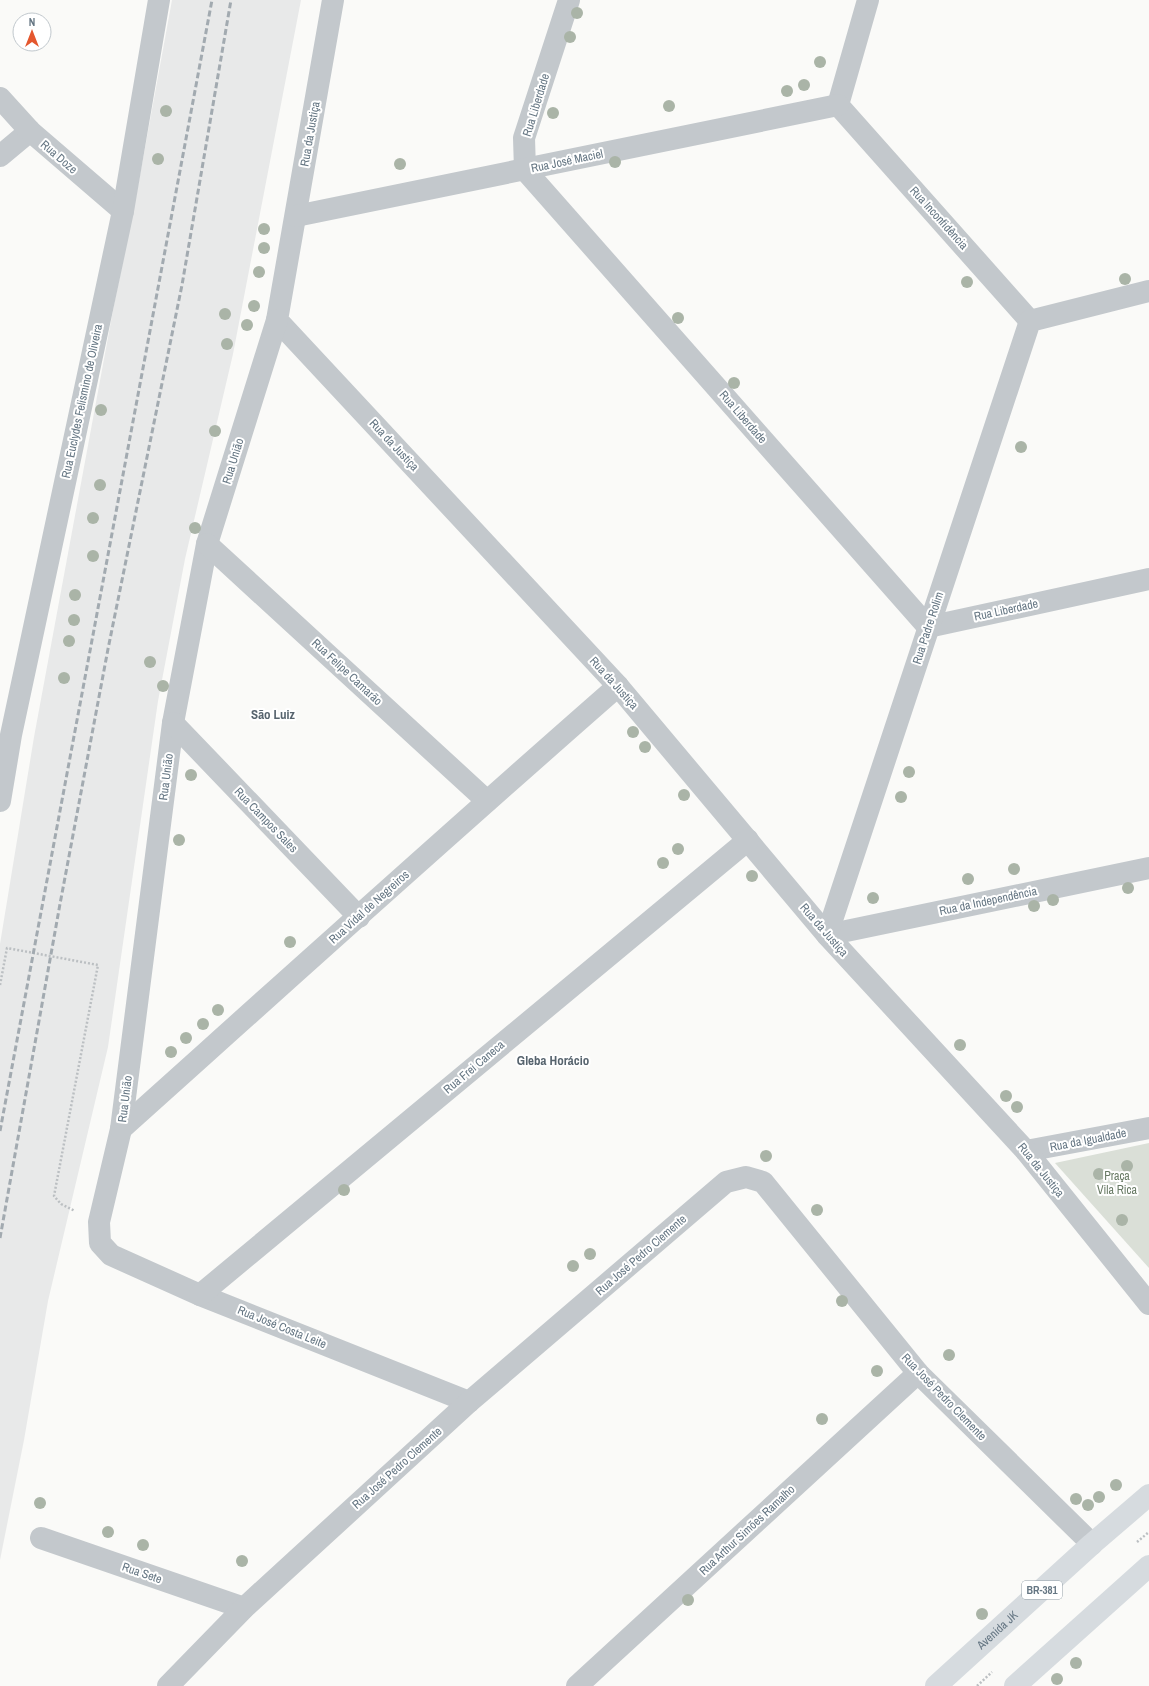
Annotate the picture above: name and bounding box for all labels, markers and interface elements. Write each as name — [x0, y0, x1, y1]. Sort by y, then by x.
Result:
north arrow — [12, 12, 52, 52]
text: N — [29, 15, 35, 29]
street label: Rua Liberdade — [519, 72, 553, 138]
street label: Rua da Justiça — [296, 100, 324, 168]
street label: Rua Doze — [37, 137, 81, 177]
street label: Rua José Maciel — [529, 146, 605, 176]
street label: Rua Inconfidência — [906, 183, 972, 253]
street label: Rua Euclydes Felismino de Oliveira — [58, 322, 106, 479]
street label: Rua Liberdade — [716, 387, 770, 447]
street label: Rua da Justiça — [366, 416, 423, 475]
street label: Rua União — [218, 436, 248, 486]
street label: Rua Padre Rolim — [909, 590, 947, 666]
street label: Rua Liberdade — [972, 595, 1040, 625]
street label: Rua Felipe Camarão — [308, 635, 386, 709]
street label: Rua da Justiça — [586, 653, 642, 713]
district label: São Luiz — [251, 706, 296, 723]
street label: Rua União — [155, 753, 177, 801]
street label: Rua Campos Sales — [231, 784, 301, 856]
street label: Rua Vidal de Negreiros — [325, 867, 413, 947]
street label: Rua da Independência — [938, 883, 1039, 919]
street label: Rua da Justiça — [796, 900, 852, 960]
street label: Rua Frei Caneca — [440, 1036, 508, 1097]
district label: Gleba Horácio — [517, 1052, 589, 1069]
street label: Rua União — [114, 1075, 136, 1123]
street label: Rua da Igualdade — [1048, 1125, 1128, 1155]
street label: Rua da Justiça — [1014, 1139, 1068, 1201]
park label: Praça Vila Rica — [1097, 1168, 1137, 1198]
street label: Rua José Pedro Clemente — [592, 1211, 690, 1299]
street label: Rua José Costa Leite — [235, 1302, 329, 1352]
street label: Rua José Pedro Clemente — [898, 1350, 990, 1444]
street label: Rua José Pedro Clemente — [349, 1423, 445, 1513]
street label: Rua Arthur Simões Ramalho — [696, 1481, 798, 1579]
street label: Rua Sete — [120, 1559, 164, 1587]
road number: BR-381 — [1022, 1581, 1062, 1599]
street label: Avenida JK — [973, 1607, 1022, 1654]

